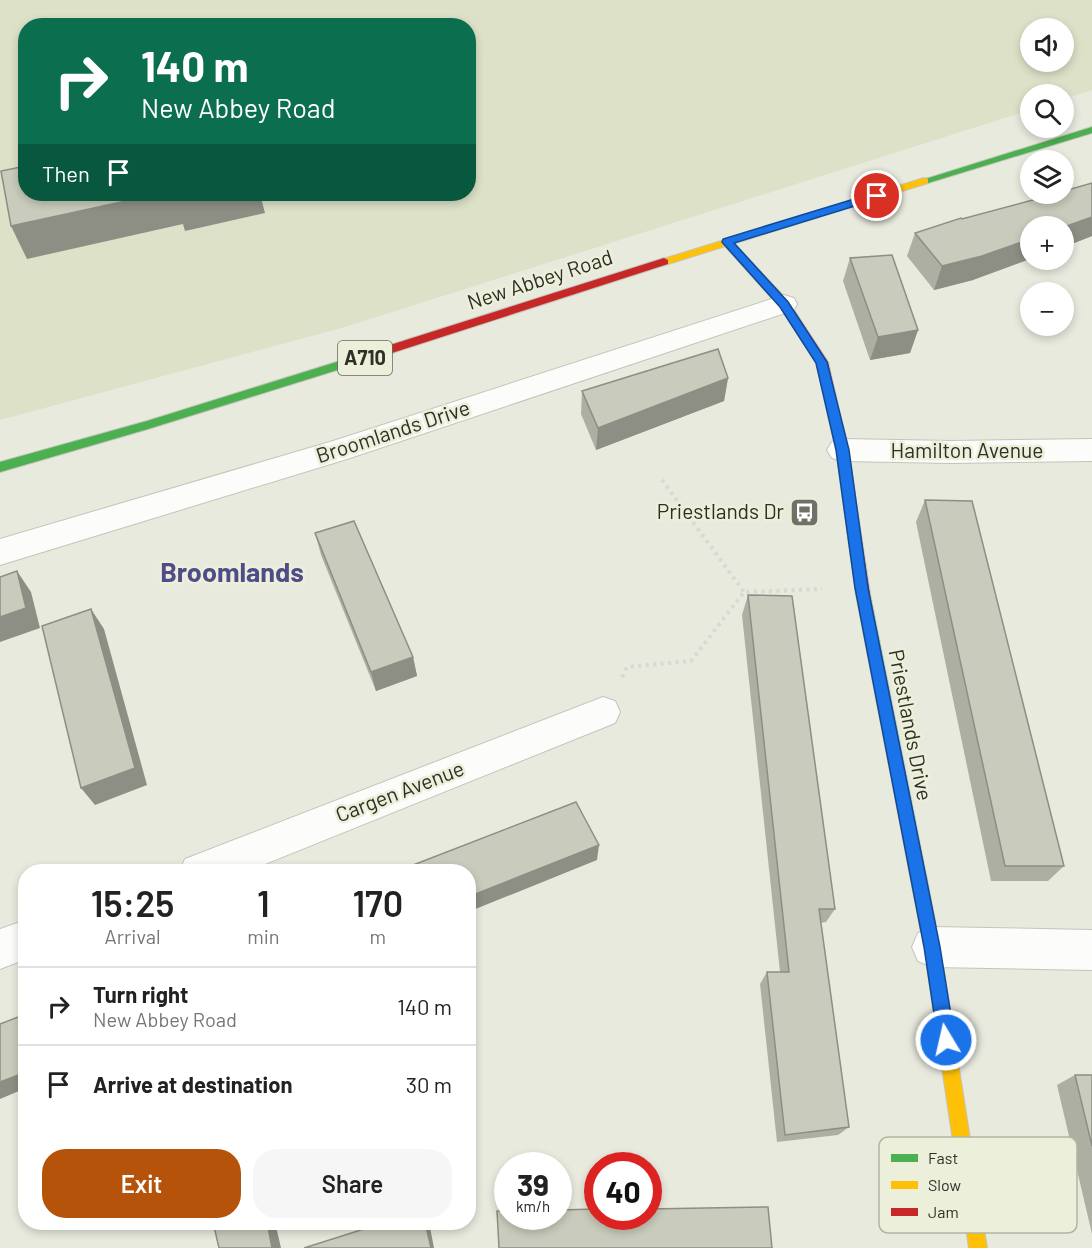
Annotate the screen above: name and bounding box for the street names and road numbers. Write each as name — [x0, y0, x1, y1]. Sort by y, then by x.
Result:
street label: New Abbey Road — [464, 243, 615, 314]
road number: A710 — [338, 341, 392, 375]
street label: Broomlands Drive — [312, 394, 473, 467]
street label: Hamilton Avenue — [890, 437, 1044, 462]
street label: Priestlands Drive — [885, 647, 938, 802]
street label: Cargen Avenue — [332, 755, 467, 827]

